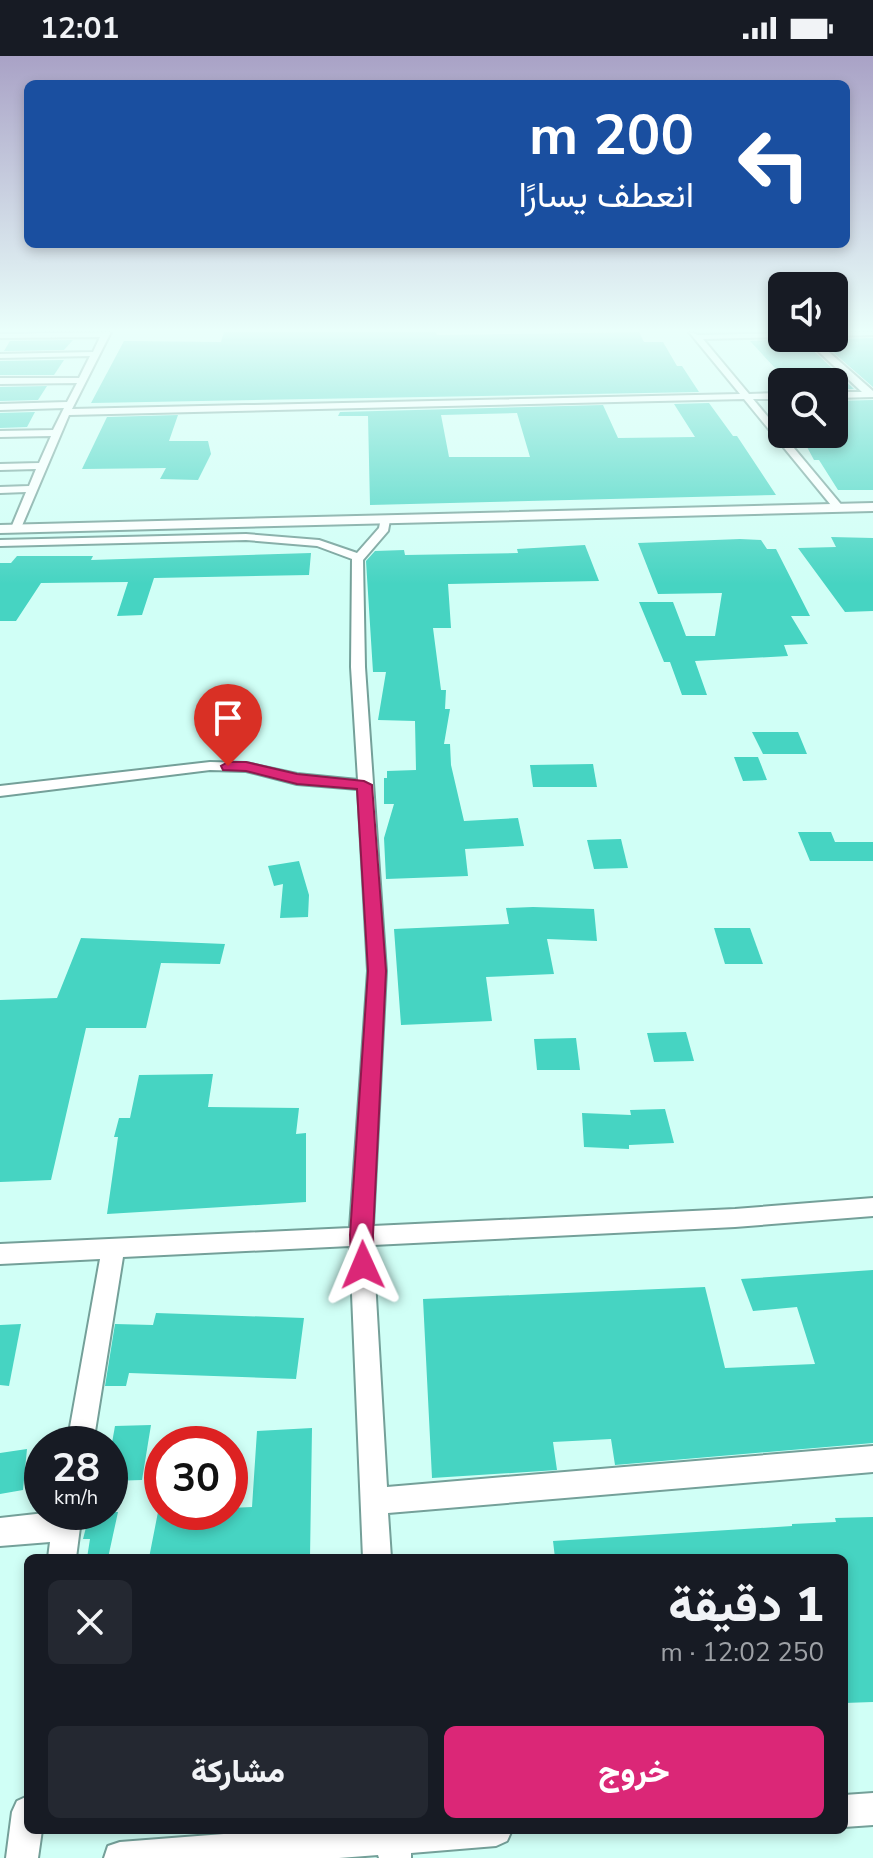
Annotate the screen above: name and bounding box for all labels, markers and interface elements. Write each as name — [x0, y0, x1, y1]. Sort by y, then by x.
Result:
text: 12:01 — [40, 8, 119, 49]
text: 200 m — [529, 97, 694, 174]
icon: left — [722, 112, 826, 216]
text: انعطف يسارًا — [519, 171, 694, 220]
map controls — [768, 272, 848, 448]
button: sound — [768, 272, 848, 352]
button: search — [768, 368, 848, 448]
pin — [194, 684, 262, 766]
icon: arrive — [206, 696, 250, 740]
position arrow — [321, 1223, 405, 1307]
speed limit sign: 30 — [144, 1426, 248, 1530]
text: 28 — [52, 1441, 100, 1495]
text: km/h — [54, 1484, 98, 1511]
text: 1 دقيقة — [668, 1572, 824, 1638]
button: close — [48, 1580, 132, 1664]
text: 250 m · 12:02 — [661, 1635, 824, 1670]
button: مشاركة — [48, 1726, 428, 1818]
button: خروج — [444, 1726, 824, 1818]

